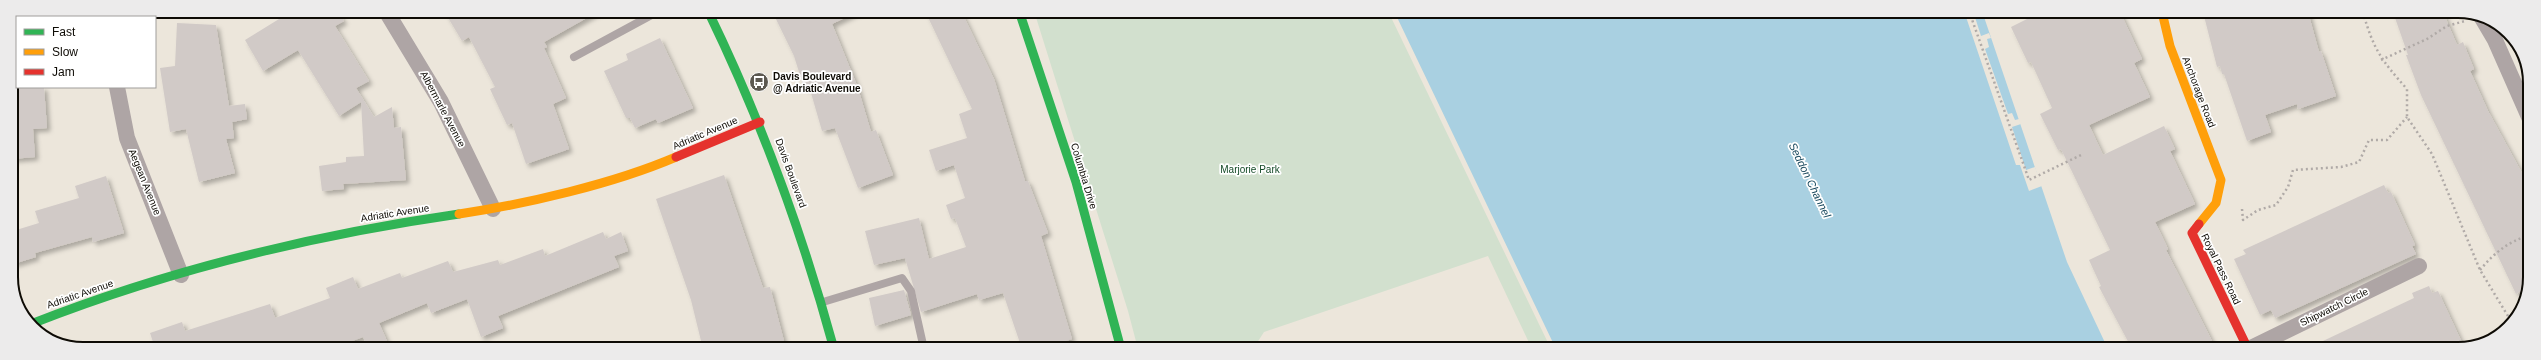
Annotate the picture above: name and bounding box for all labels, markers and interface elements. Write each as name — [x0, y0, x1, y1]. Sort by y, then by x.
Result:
legend — [16, 16, 156, 88]
text: Fast — [52, 25, 76, 39]
text: Slow — [52, 45, 78, 59]
street label: Anchorage Road — [2180, 55, 2218, 129]
text: Jam — [52, 65, 75, 79]
street label: Albermarle Avenue — [418, 69, 468, 149]
bus stop icon: Davis Boulevard @ Adriatic Avenue — [748, 71, 770, 93]
place label: Davis Boulevard @ Adriatic Avenue — [773, 71, 861, 94]
street label: Adriatic Avenue — [671, 114, 739, 152]
street label: Davis Boulevard — [773, 137, 809, 209]
water label: Seddon Channel — [1787, 141, 1834, 220]
street label: Columbia Drive — [1069, 142, 1099, 211]
street label: Aegean Avenue — [127, 147, 163, 217]
park label: Marjorie Park — [1220, 164, 1281, 175]
street label: Adriatic Avenue — [360, 202, 431, 224]
street label: Royal Pass Road — [2199, 232, 2243, 306]
street label: Adriatic Avenue — [45, 277, 115, 310]
street label: Shipwatch Circle — [2298, 286, 2370, 328]

